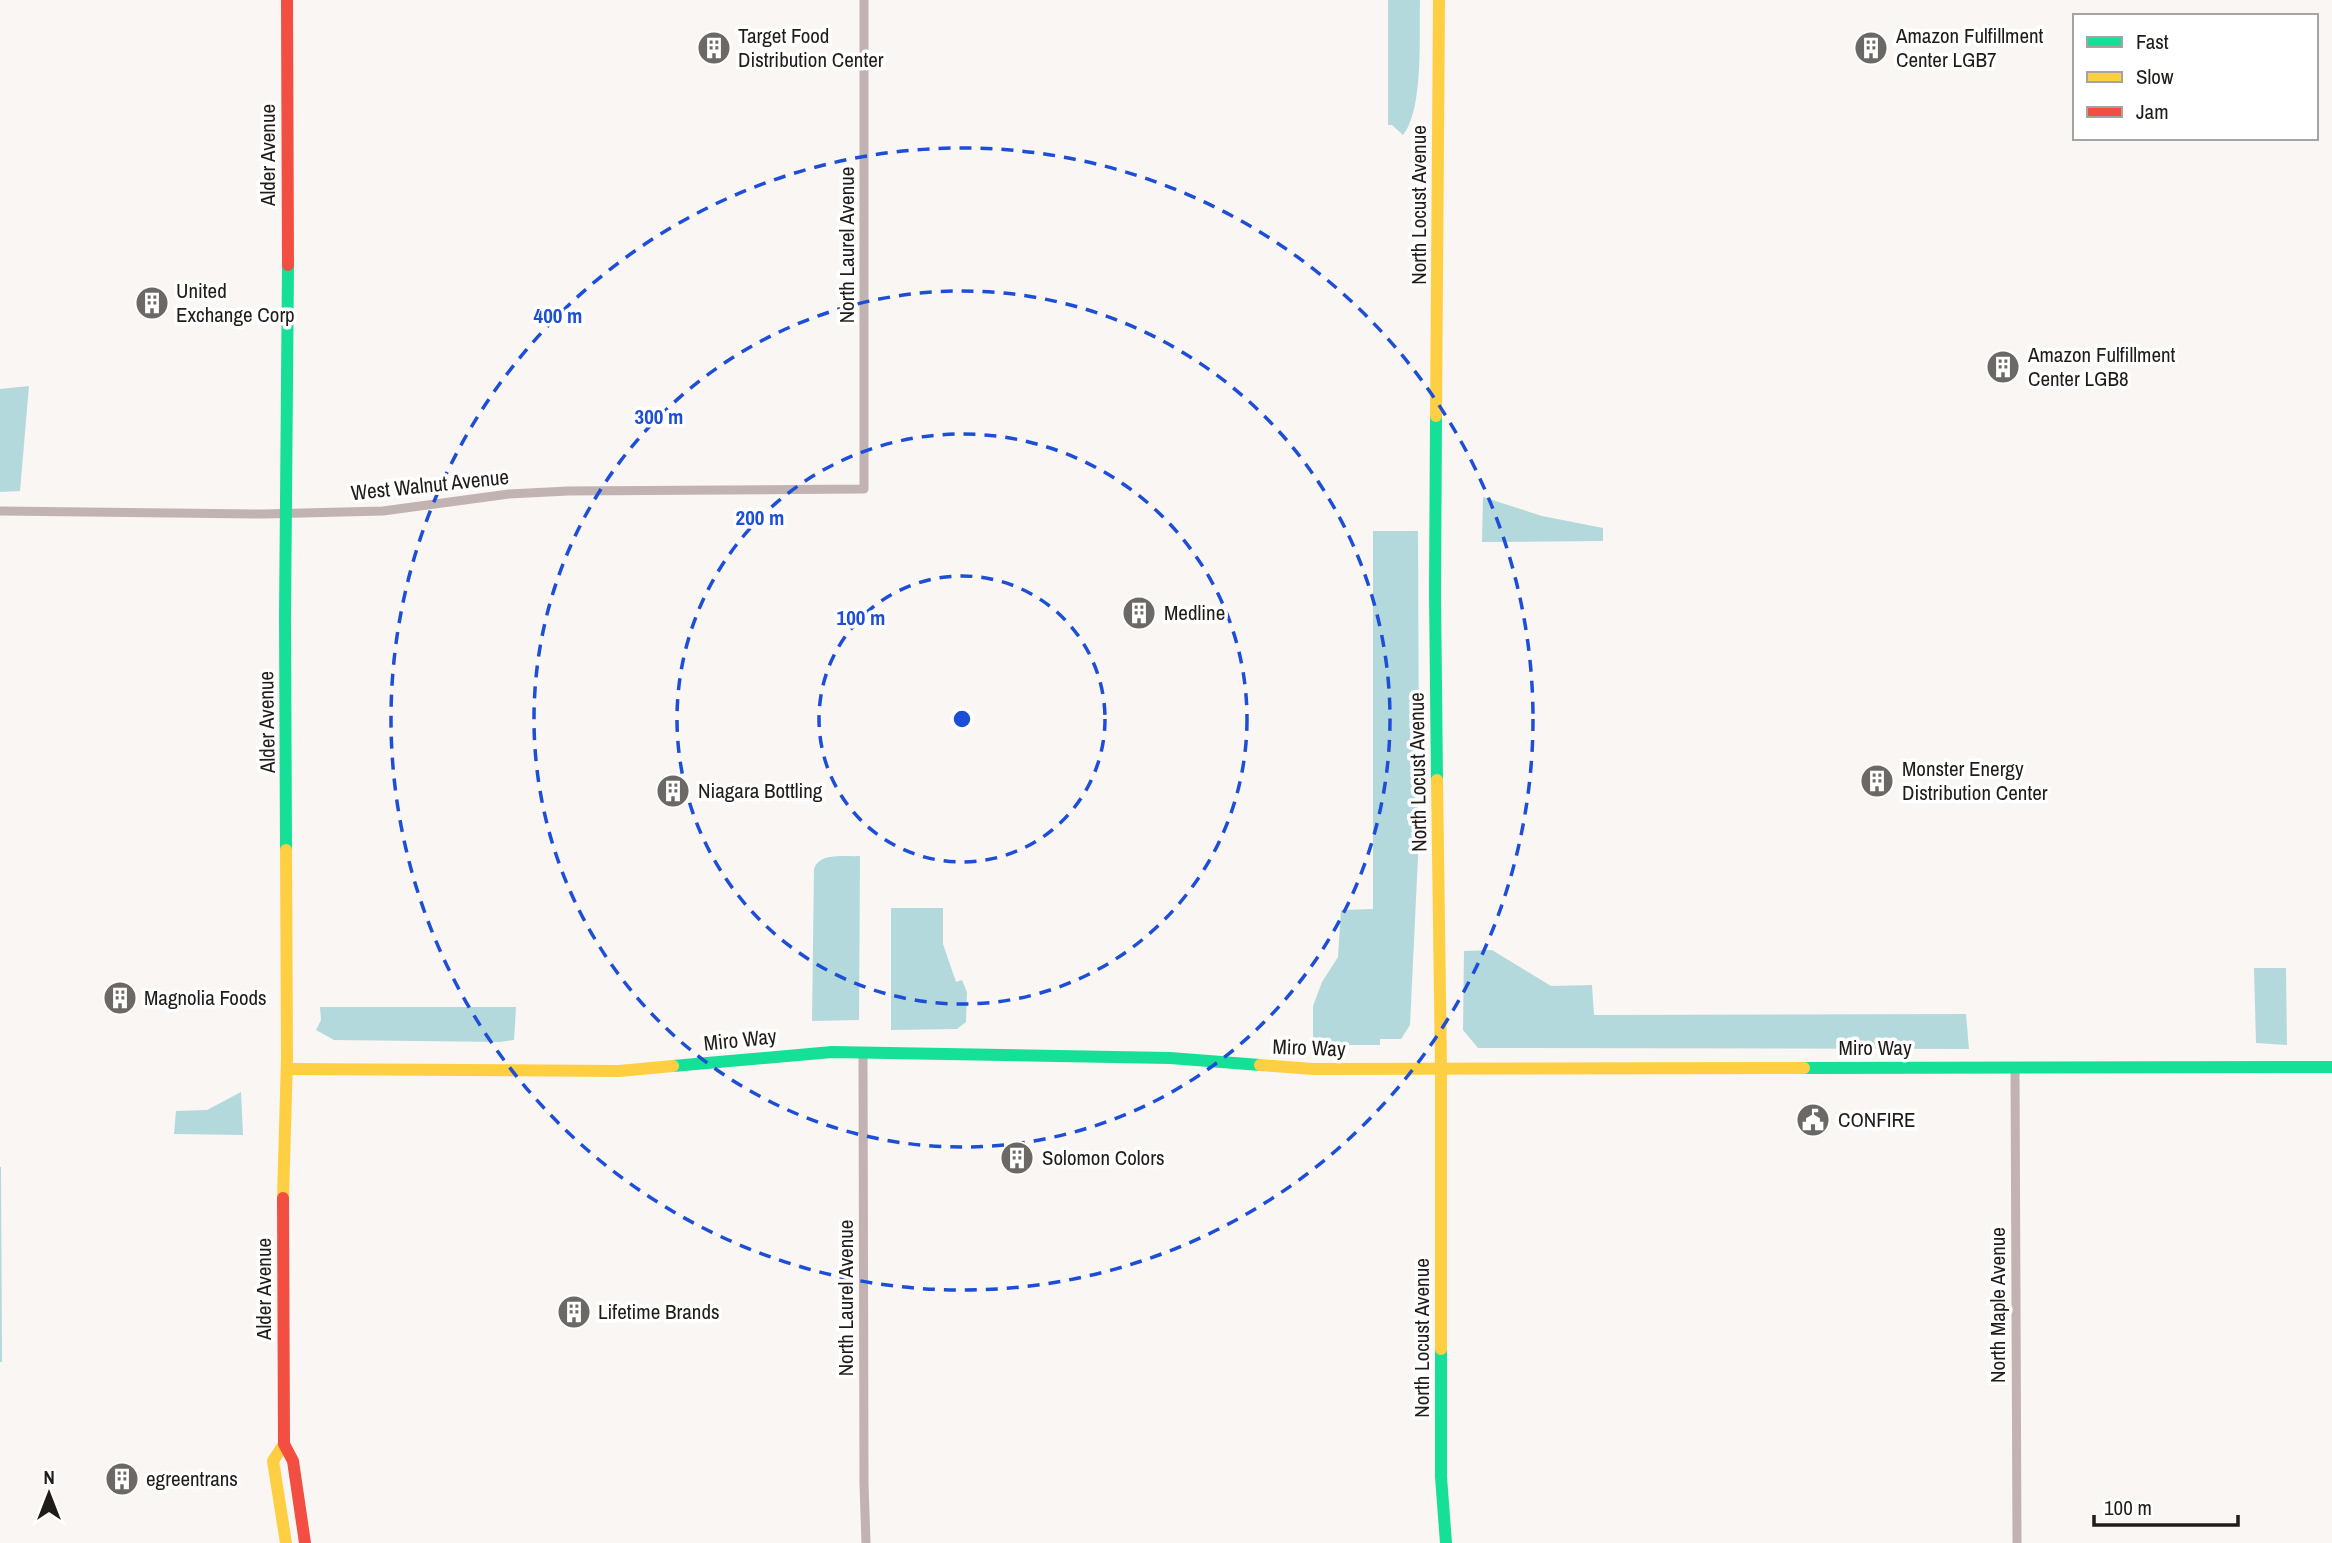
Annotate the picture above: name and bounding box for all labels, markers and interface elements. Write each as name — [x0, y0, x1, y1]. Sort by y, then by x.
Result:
legend — [2073, 14, 2318, 140]
place label: Target Food Distribution Center — [738, 21, 884, 74]
place label: Amazon Fulfillment Center LGB7 — [1895, 21, 2044, 74]
text: Fast — [2136, 27, 2169, 56]
building icon: Target Food Distribution Center — [695, 29, 733, 67]
building icon: Amazon Fulfillment Center LGB7 — [1852, 29, 1890, 67]
text: Slow — [2136, 62, 2174, 91]
text: Jam — [2136, 97, 2169, 126]
street label: Alder Avenue — [253, 104, 282, 207]
street label: North Locust Avenue — [1404, 125, 1433, 285]
street label: North Laurel Avenue — [832, 167, 861, 323]
place label: United Exchange Corp — [176, 276, 295, 329]
building icon: United Exchange Corp — [133, 284, 171, 322]
text: 400 m — [534, 301, 582, 330]
place label: Amazon Fulfillment Center LGB8 — [2027, 340, 2176, 393]
building icon: Amazon Fulfillment Center LGB8 — [1984, 348, 2022, 386]
text: 300 m — [635, 402, 683, 431]
street label: West Walnut Avenue — [350, 462, 510, 507]
text: 200 m — [736, 503, 784, 532]
building icon: Medline — [1120, 594, 1158, 632]
place label: Medline — [1164, 598, 1225, 627]
text: 100 m — [837, 603, 885, 632]
street label: Alder Avenue — [251, 671, 282, 774]
street label: North Locust Avenue — [1402, 692, 1433, 852]
centre of rings — [950, 707, 974, 731]
place label: Monster Energy Distribution Center — [1902, 754, 2048, 807]
building icon: Monster Energy Distribution Center — [1858, 762, 1896, 800]
building icon: Niagara Bottling — [654, 772, 692, 810]
place label: Niagara Bottling — [698, 776, 823, 805]
building icon: Magnolia Foods — [101, 979, 139, 1017]
place label: Magnolia Foods — [144, 983, 267, 1012]
street label: Miro Way — [702, 1021, 778, 1058]
street label: Miro Way — [1272, 1032, 1346, 1063]
street label: Miro Way — [1838, 1033, 1912, 1062]
public building icon: CONFIRE — [1794, 1101, 1832, 1139]
place label: CONFIRE — [1838, 1105, 1916, 1134]
building icon: Solomon Colors — [998, 1139, 1036, 1177]
place label: Solomon Colors — [1042, 1143, 1165, 1172]
street label: North Laurel Avenue — [831, 1220, 860, 1376]
street label: North Maple Avenue — [1983, 1227, 2012, 1383]
street label: Alder Avenue — [249, 1238, 278, 1341]
street label: North Locust Avenue — [1407, 1258, 1436, 1418]
building icon: Lifetime Brands — [555, 1293, 593, 1331]
place label: Lifetime Brands — [598, 1297, 720, 1326]
north arrow — [14, 1459, 84, 1529]
building icon: egreentrans — [103, 1460, 141, 1498]
text: N — [43, 1464, 55, 1490]
place label: egreentrans — [146, 1464, 238, 1493]
scale bar — [2094, 1484, 2238, 1528]
text: 100 m — [2104, 1493, 2152, 1522]

